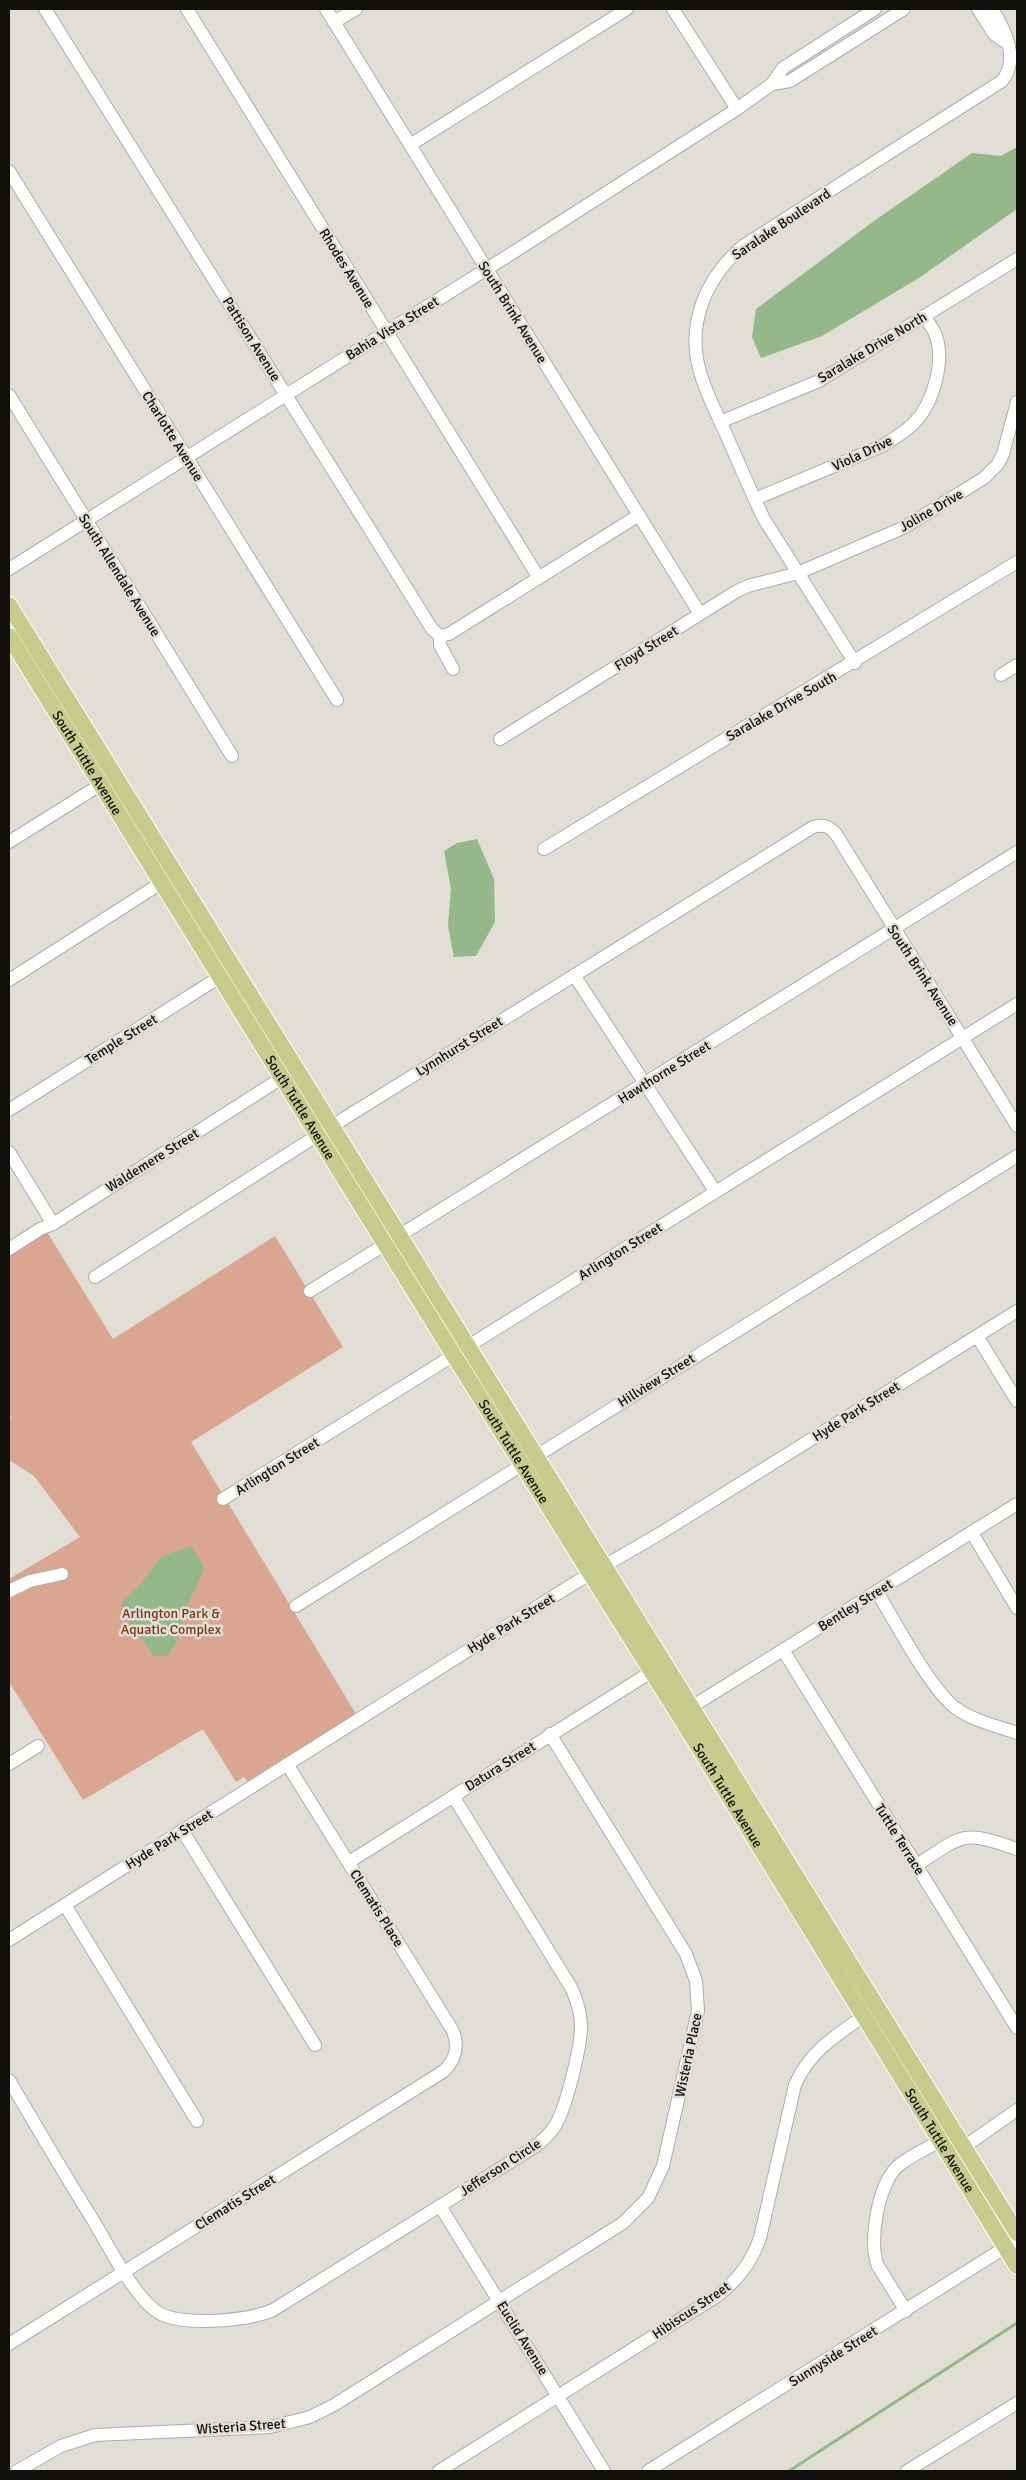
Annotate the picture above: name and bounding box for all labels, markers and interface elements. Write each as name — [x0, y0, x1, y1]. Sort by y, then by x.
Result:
street label: Saralake Boulevard — [729, 185, 834, 264]
street label: Rhodes Avenue — [315, 225, 378, 311]
street label: South Brink Avenue — [474, 258, 551, 367]
street label: Bahia Vista Street — [343, 293, 442, 364]
street label: Pattison Avenue — [219, 294, 284, 385]
street label: Saralake Drive North — [815, 308, 930, 387]
street label: Charlotte Avenue — [138, 388, 207, 484]
street label: Viola Drive — [829, 432, 895, 475]
street label: Joline Drive — [896, 485, 966, 535]
street label: South Allendale Avenue — [75, 511, 164, 640]
street label: Floyd Street — [611, 622, 681, 675]
street label: Saralake Drive South — [723, 668, 840, 745]
street label: South Tuttle Avenue — [48, 708, 126, 818]
street label: South Brink Avenue — [884, 921, 962, 1029]
street label: Temple Street — [82, 1010, 161, 1068]
street label: Lynnhurst Street — [413, 1013, 506, 1080]
street label: Hawthorne Street — [615, 1037, 714, 1108]
street label: South Tuttle Avenue — [261, 1052, 339, 1163]
street label: Waldemere Street — [103, 1125, 202, 1196]
street label: Arlington Street — [575, 1219, 665, 1284]
street label: Hillview Street — [615, 1350, 698, 1411]
street label: Hyde Park Street — [809, 1378, 903, 1445]
street label: South Tuttle Avenue — [475, 1396, 552, 1507]
street label: Arlington Street — [232, 1434, 322, 1499]
street label: Bentley Street — [815, 1576, 896, 1635]
street label: Hyde Park Street — [464, 1590, 558, 1657]
park label: Arlington Park & Aquatic Complex — [121, 1605, 222, 1638]
street label: Datura Street — [462, 1738, 539, 1795]
street label: South Tuttle Avenue — [689, 1740, 766, 1851]
street label: Tuttle Terrace — [871, 1801, 928, 1878]
street label: Hyde Park Street — [122, 1806, 216, 1873]
street label: Clematis Place — [346, 1866, 407, 1950]
street label: Wisteria Place — [671, 2011, 706, 2099]
street label: South Tuttle Avenue — [901, 2085, 978, 2196]
street label: Jefferson Circle — [457, 2135, 544, 2200]
street label: Clematis Street — [192, 2171, 279, 2234]
street label: Hibiscus Street — [649, 2278, 734, 2343]
street label: Euclid Avenue — [493, 2298, 552, 2378]
street label: Sunnyside Street — [786, 2322, 881, 2390]
street label: Wisteria Street — [196, 2415, 286, 2438]

